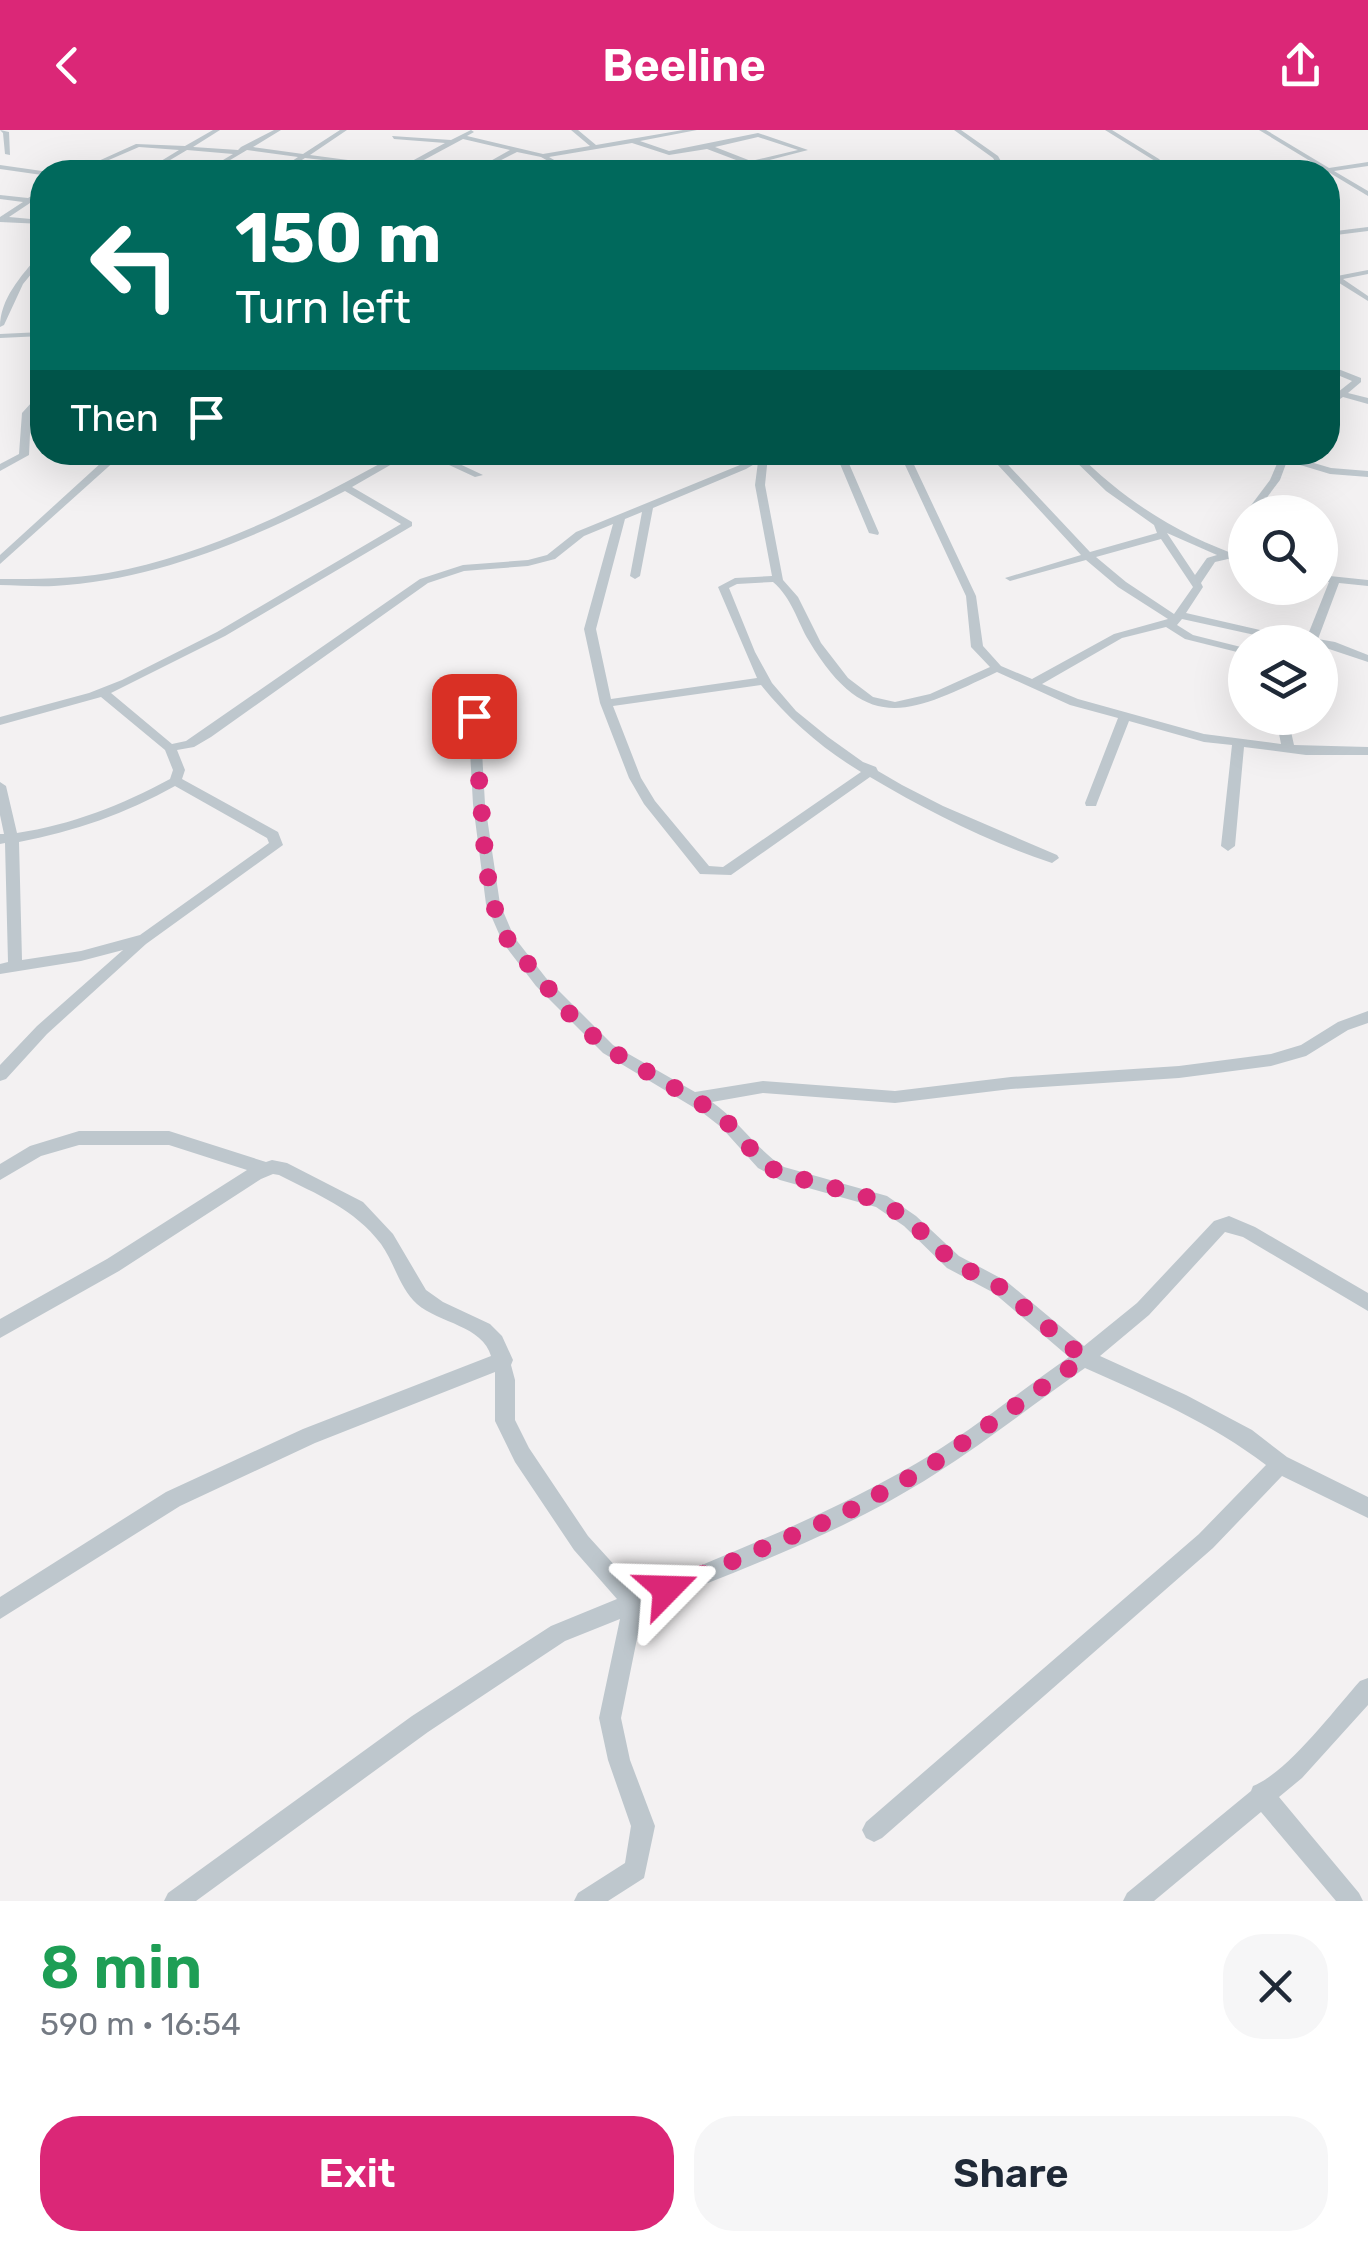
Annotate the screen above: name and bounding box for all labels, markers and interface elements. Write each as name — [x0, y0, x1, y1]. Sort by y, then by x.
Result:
icon: back — [40, 38, 95, 93]
icon: share — [1273, 38, 1328, 93]
text: Beeline — [602, 39, 766, 92]
text: 150 m — [235, 197, 442, 280]
icon: left — [70, 200, 200, 330]
text: Turn left — [235, 281, 411, 334]
icon: arrive — [179, 390, 234, 445]
text: Then — [70, 395, 159, 441]
map controls — [1228, 495, 1338, 735]
button: search — [1228, 495, 1338, 605]
button: layers — [1228, 625, 1338, 735]
pin — [432, 674, 517, 759]
icon: arrive — [447, 689, 502, 744]
position arrow — [615, 1537, 719, 1641]
text: 8 min — [40, 1932, 202, 2003]
button: close — [1223, 1934, 1328, 2039]
text: 590 m · 16:54 — [40, 2005, 241, 2043]
button: Exit — [40, 2116, 674, 2231]
button: Share — [694, 2116, 1328, 2231]

